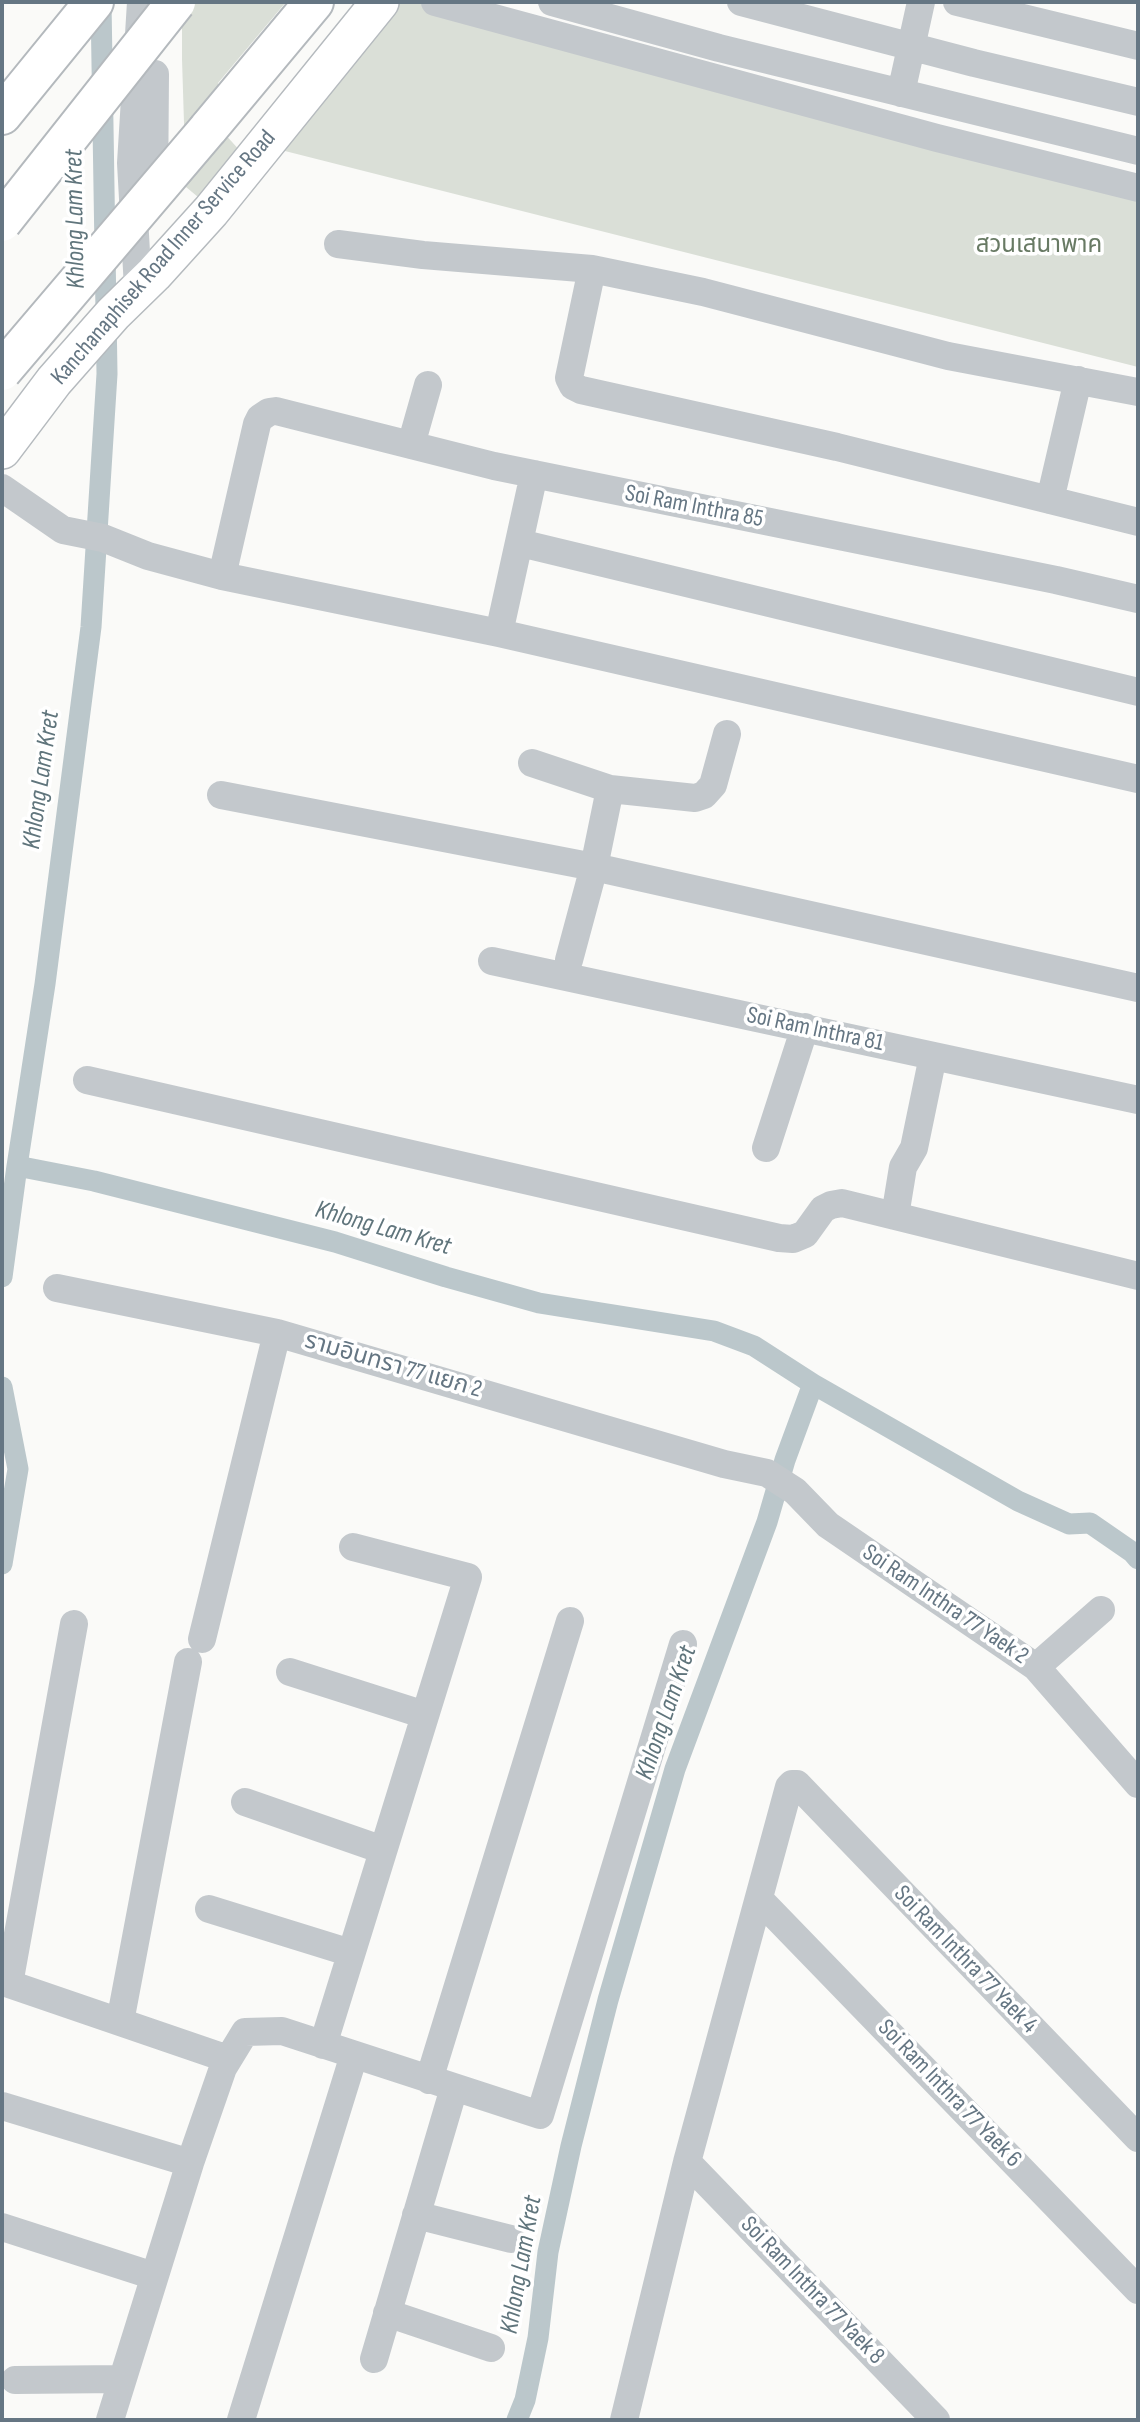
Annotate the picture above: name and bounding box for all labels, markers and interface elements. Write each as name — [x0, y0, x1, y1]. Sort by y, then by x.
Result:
street label: Kanchanaphisek Road Inner Service Road — [46, 125, 282, 391]
water label: Khlong Lam Kret — [59, 149, 93, 289]
park label: สวนเสนาพาค — [976, 232, 1102, 260]
street label: Soi Ram Inthra 85 — [622, 479, 766, 535]
water label: Khlong Lam Kret — [17, 709, 67, 851]
street label: Soi Ram Inthra 81 — [744, 1001, 886, 1059]
water label: Khlong Lam Kret — [312, 1195, 454, 1263]
street label: รามอินทรา 77 แยก 2 — [301, 1327, 485, 1405]
street label: Soi Ram Inthra 77 Yaek 2 — [857, 1539, 1033, 1671]
water label: Khlong Lam Kret — [630, 1642, 704, 1784]
street label: Soi Ram Inthra 77 Yaek 4 — [887, 1880, 1043, 2040]
street label: Soi Ram Inthra 77 Yaek 6 — [871, 2014, 1027, 2174]
water label: Khlong Lam Kret — [495, 2194, 549, 2336]
street label: Soi Ram Inthra 77 Yaek 8 — [734, 2211, 890, 2371]

